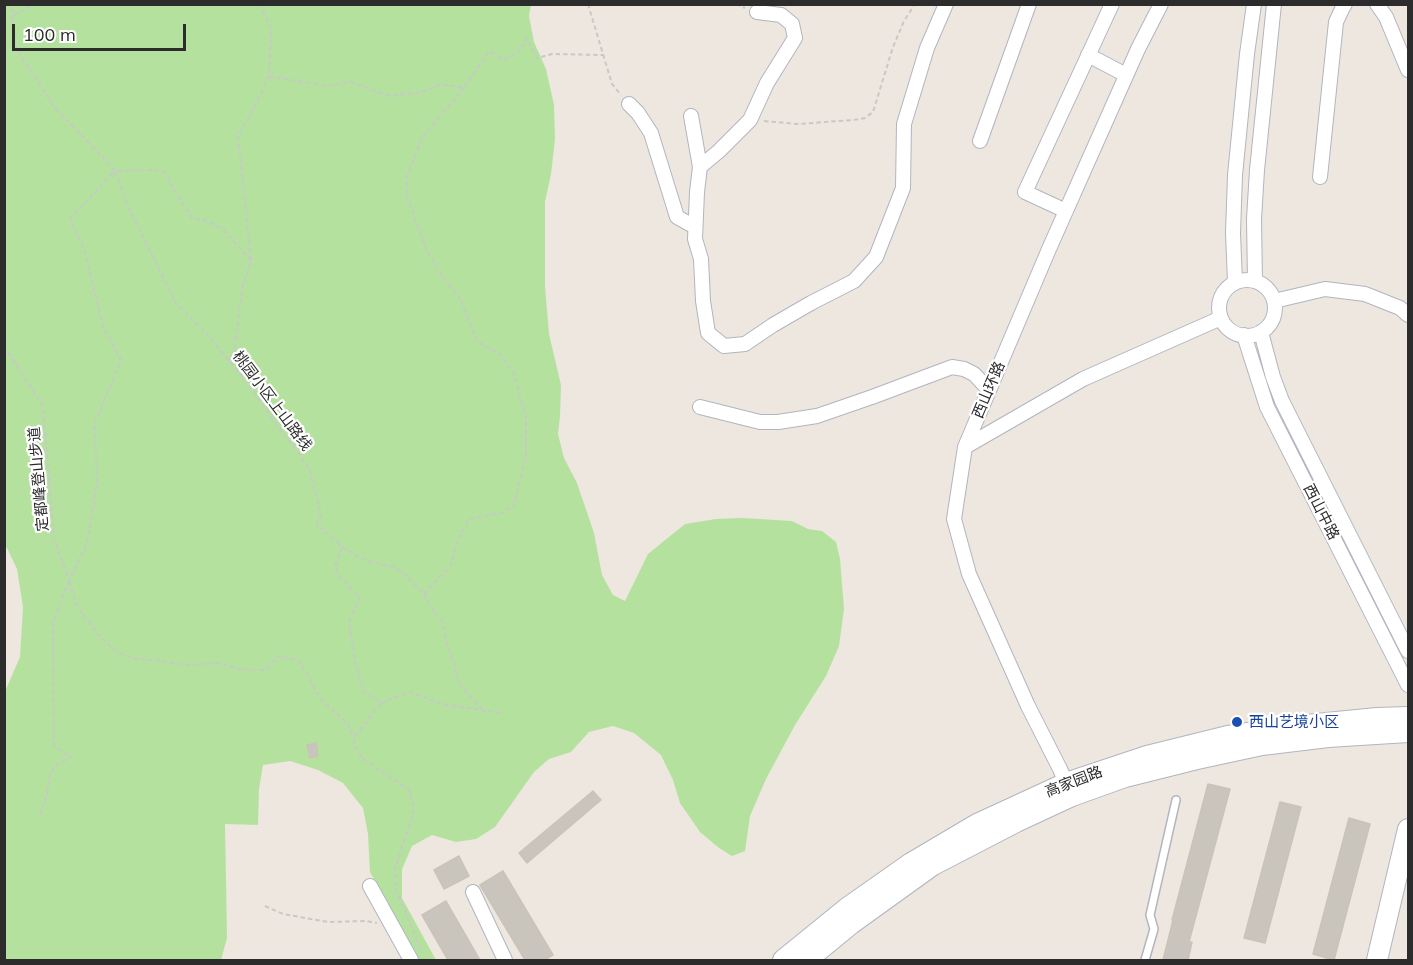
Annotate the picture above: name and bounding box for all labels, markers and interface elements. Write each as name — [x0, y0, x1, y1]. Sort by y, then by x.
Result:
scale bar — [15, 12, 189, 50]
text: 100 m — [23, 23, 76, 46]
street label: 桃园小区上山路线 — [229, 348, 315, 454]
street label: 西山环路 — [969, 359, 1009, 421]
street label: 定都峰登山步道 — [25, 426, 53, 532]
street label: 西山中路 — [1299, 481, 1343, 543]
place label: 西山艺境小区 — [1249, 713, 1339, 731]
marker: 西山艺境小区 — [1230, 715, 1244, 729]
street label: 高家园路 — [1043, 763, 1105, 801]

